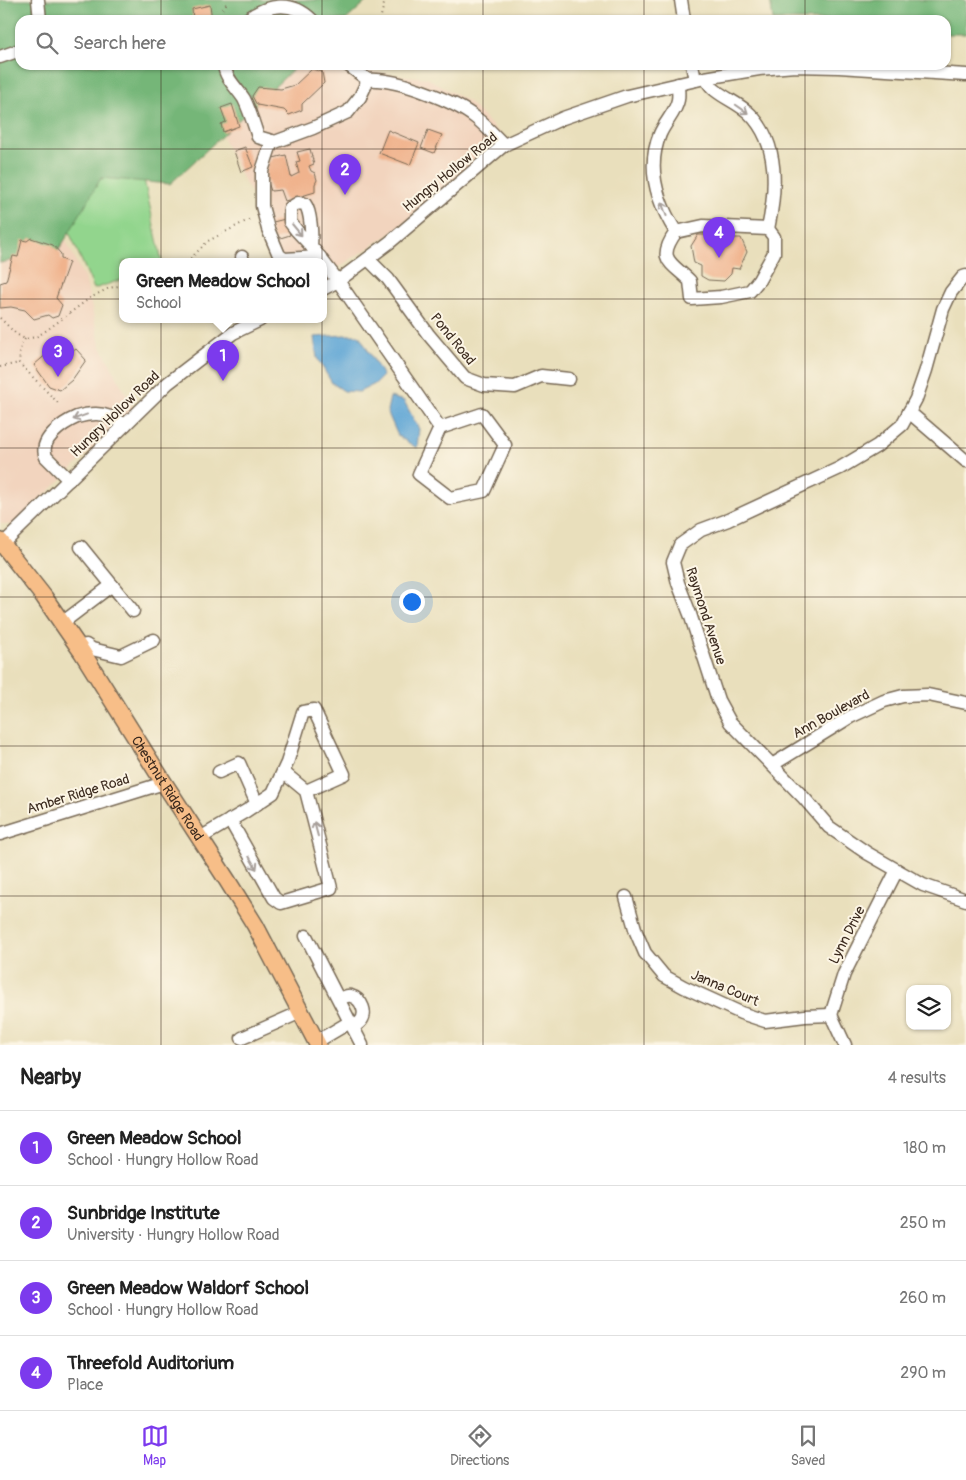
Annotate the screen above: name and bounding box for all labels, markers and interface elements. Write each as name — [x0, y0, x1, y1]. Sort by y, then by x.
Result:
search box — [15, 15, 951, 70]
icon: search — [33, 29, 61, 57]
text: Search here — [73, 31, 166, 55]
one-way arrow — [735, 104, 749, 114]
street label: Hungry Hollow Road — [399, 129, 501, 215]
pin: 2 — [329, 154, 361, 195]
one-way arrow — [659, 202, 668, 217]
pin: 4 — [703, 217, 735, 258]
one-way arrow — [291, 224, 302, 237]
popup — [119, 258, 327, 323]
text: Green Meadow School — [136, 269, 310, 293]
text: School — [136, 293, 182, 313]
street label: Pond Road — [427, 310, 479, 369]
pin: 3 — [42, 336, 74, 377]
pin: 1 — [207, 340, 239, 381]
street label: Hungry Hollow Road — [67, 367, 163, 461]
one-way arrow — [73, 413, 88, 422]
street label: Raymond Avenue — [682, 565, 730, 667]
your location — [399, 589, 425, 615]
street label: Ann Boulevard — [790, 686, 872, 742]
street label: Chestnut Ridge Road — [128, 733, 208, 844]
street label: Amber Ridge Road — [25, 770, 131, 818]
one-way arrow — [310, 822, 320, 838]
one-way arrow — [249, 855, 259, 870]
street label: Lynn Drive — [825, 903, 869, 967]
street label: Janna Court — [689, 966, 762, 1010]
map controls — [906, 985, 951, 1030]
button: layers — [906, 985, 951, 1030]
text: Nearby — [20, 1064, 81, 1091]
text: 4 results — [888, 1068, 946, 1088]
text: Green Meadow School — [67, 1126, 242, 1150]
text: 1 — [33, 1138, 39, 1158]
text: 180 m — [903, 1138, 946, 1158]
text: School · Hungry Hollow Road — [67, 1150, 259, 1170]
text: Sunbridge Institute — [67, 1201, 220, 1225]
text: 2 — [32, 1213, 40, 1233]
text: 250 m — [900, 1213, 946, 1233]
text: University · Hungry Hollow Road — [67, 1225, 280, 1245]
text: Green Meadow Waldorf School — [67, 1276, 309, 1300]
text: 3 — [32, 1288, 40, 1308]
text: 260 m — [899, 1288, 946, 1308]
text: School · Hungry Hollow Road — [67, 1300, 259, 1320]
text: Threefold Auditorium — [67, 1351, 234, 1375]
text: 4 — [31, 1363, 41, 1383]
text: 290 m — [900, 1363, 946, 1383]
text: Place — [67, 1375, 103, 1395]
tab: Map — [141, 1422, 169, 1469]
tab: Directions — [450, 1422, 509, 1469]
tab: Saved — [791, 1422, 825, 1469]

